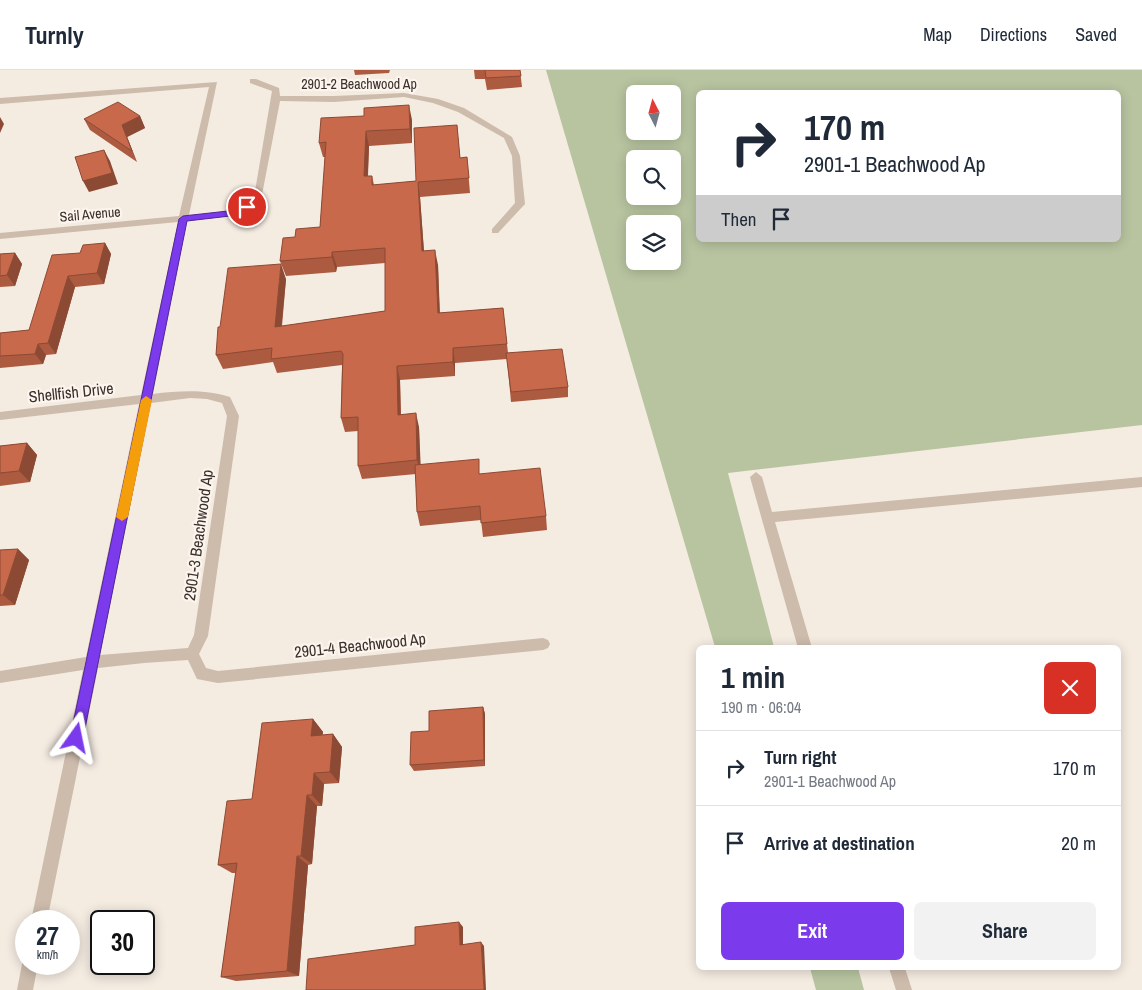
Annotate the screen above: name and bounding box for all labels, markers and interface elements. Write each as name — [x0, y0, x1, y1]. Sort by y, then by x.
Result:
text: Turnly — [25, 19, 84, 51]
text: Map — [923, 22, 952, 47]
text: Directions — [980, 22, 1047, 47]
text: Saved — [1075, 22, 1117, 47]
street label: 2901-2 Beachwood Ap — [301, 75, 417, 93]
north arrow — [626, 85, 681, 140]
map controls — [626, 85, 681, 270]
text: 170 m — [804, 104, 885, 151]
icon: right — [721, 110, 786, 175]
text: 2901-1 Beachwood Ap — [804, 149, 986, 179]
button: search — [626, 150, 681, 205]
pin — [226, 186, 268, 228]
icon: arrive — [233, 193, 261, 221]
street label: Sail Avenue — [59, 202, 121, 226]
icon: arrive — [767, 205, 795, 233]
text: Then — [721, 206, 757, 232]
button: layers — [626, 215, 681, 270]
street label: Shellfish Drive — [27, 377, 115, 407]
street label: 2901-3 Beachwood Ap — [178, 468, 218, 602]
street label: 2901-4 Beachwood Ap — [293, 627, 427, 663]
text: 1 min — [721, 657, 785, 697]
button: close — [1044, 662, 1096, 714]
text: 190 m · 06:04 — [721, 696, 801, 718]
position arrow — [49, 711, 101, 763]
text: Turn right — [764, 744, 836, 770]
icon: right — [721, 754, 749, 782]
text: 170 m — [1053, 755, 1096, 781]
text: 2901-1 Beachwood Ap — [764, 770, 896, 792]
icon: arrive — [721, 829, 749, 857]
text: Arrive at destination — [764, 830, 915, 856]
text: 20 m — [1061, 830, 1096, 856]
button: Exit — [721, 902, 904, 960]
button: Share — [914, 902, 1096, 960]
speed limit sign: 30 — [90, 910, 155, 975]
text: 27 — [36, 919, 59, 953]
text: km/h — [37, 947, 58, 963]

